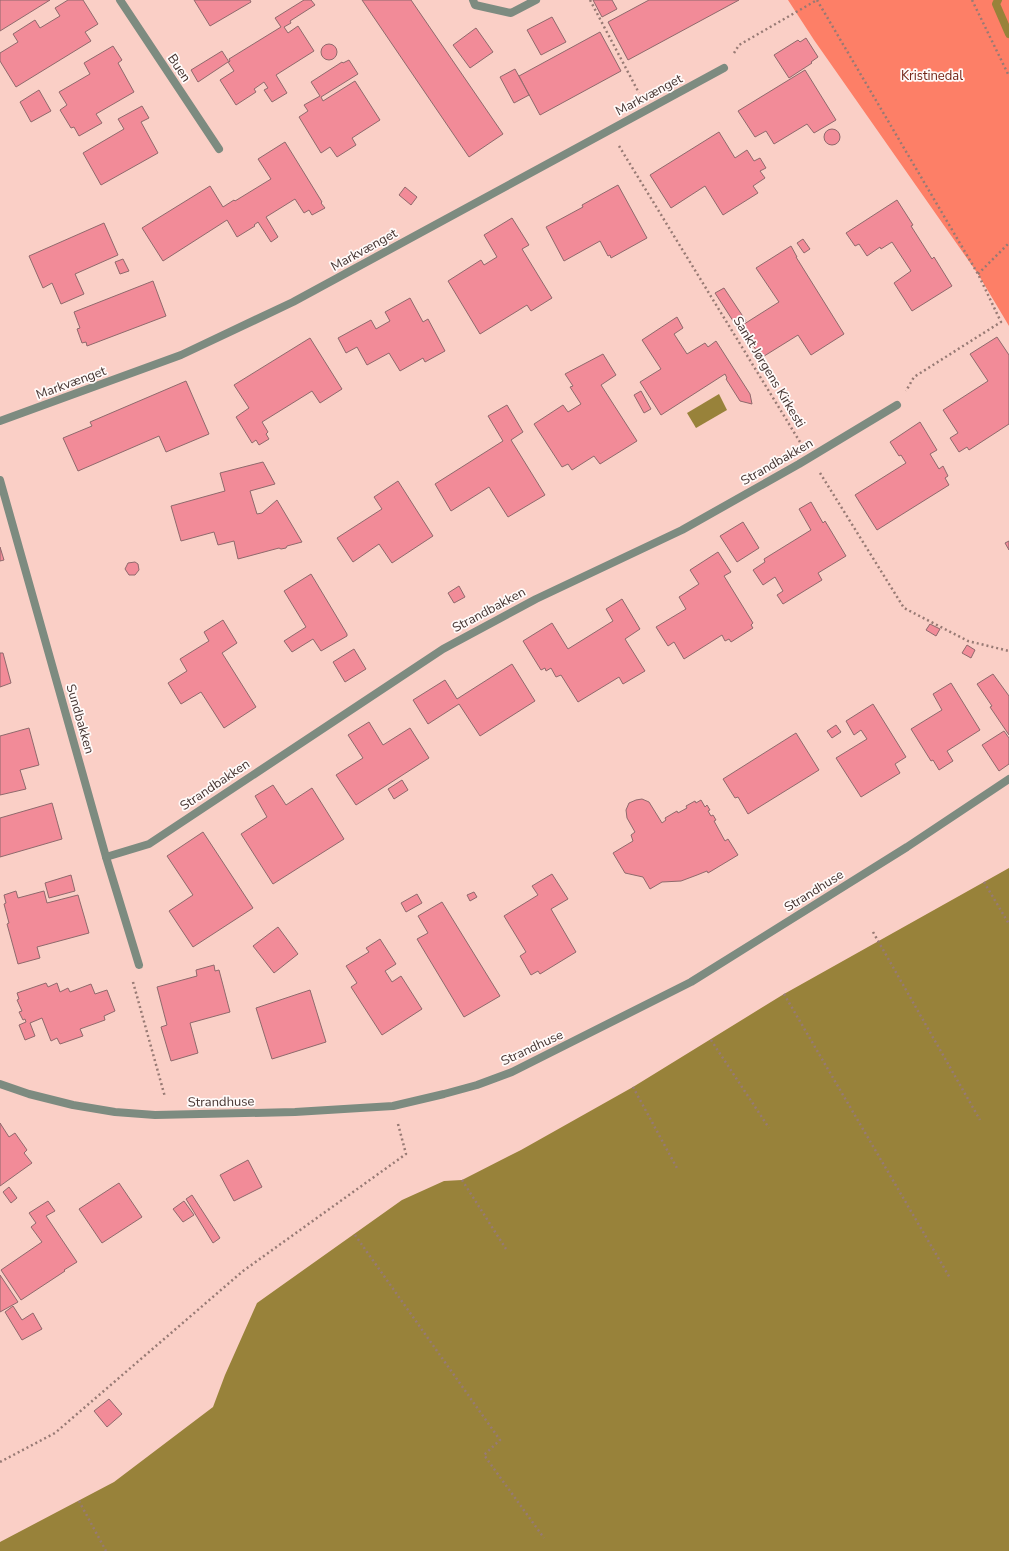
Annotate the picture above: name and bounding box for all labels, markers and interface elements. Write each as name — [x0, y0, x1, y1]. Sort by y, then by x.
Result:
street label: Buen — [163, 50, 195, 86]
park label: Kristinedal — [901, 67, 963, 85]
street label: Markvænget — [612, 70, 686, 120]
street label: Markvænget — [328, 224, 401, 276]
street label: Sankt Jørgens Kirkesti — [729, 313, 809, 431]
street label: Markvænget — [34, 362, 109, 404]
street label: Strandbakken — [738, 434, 816, 490]
street label: Strandbakken — [449, 583, 529, 637]
street label: Sundbakken — [61, 682, 99, 756]
street label: Strandbakken — [177, 755, 253, 815]
street label: Strandhuse — [781, 866, 847, 916]
street label: Strandhuse — [498, 1026, 566, 1070]
street label: Strandhuse — [187, 1092, 255, 1112]

